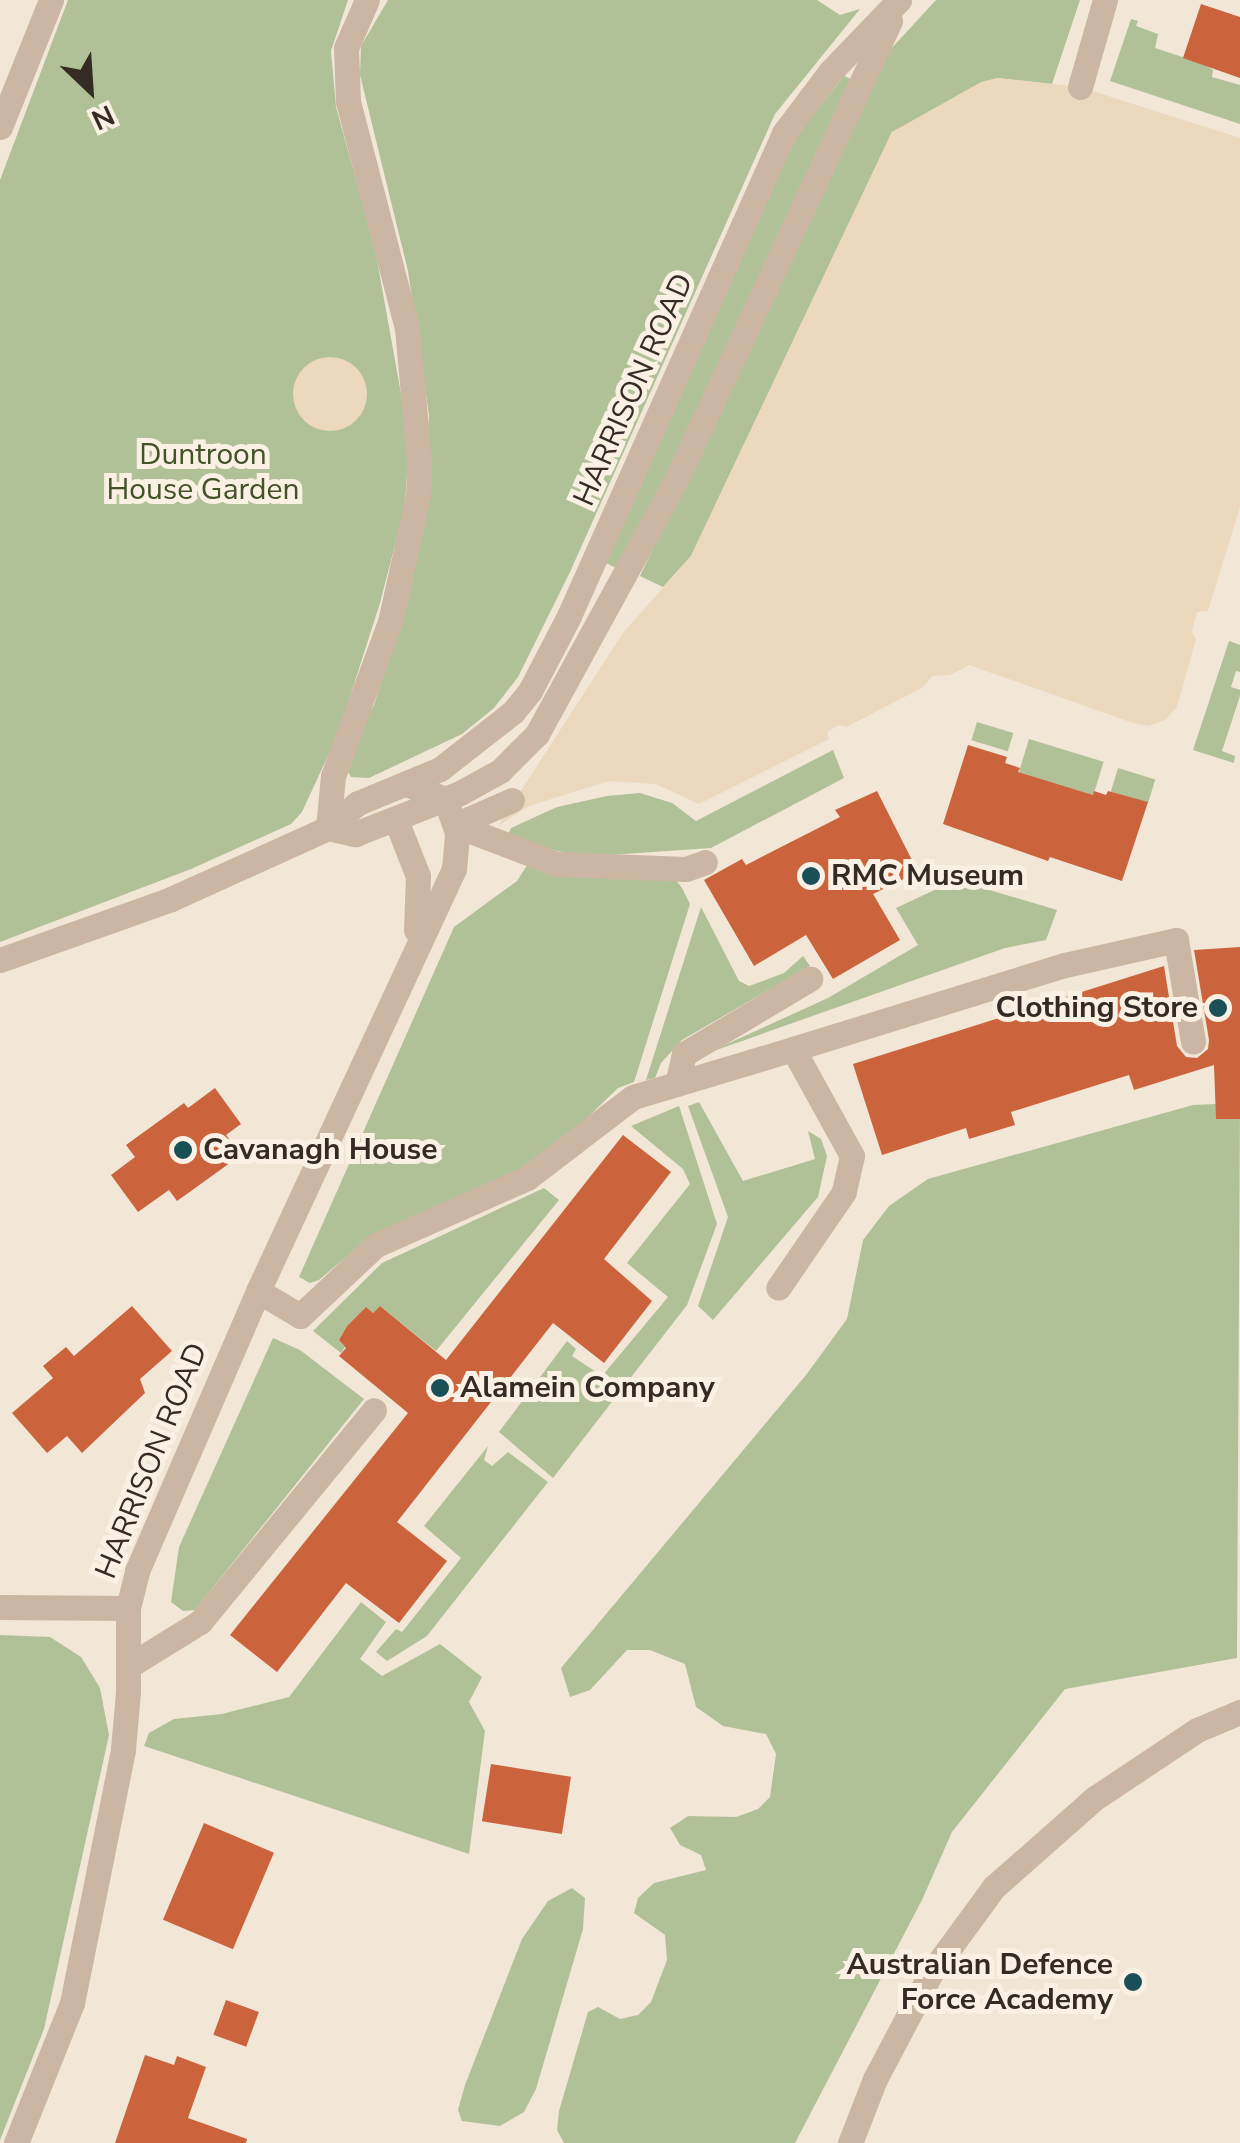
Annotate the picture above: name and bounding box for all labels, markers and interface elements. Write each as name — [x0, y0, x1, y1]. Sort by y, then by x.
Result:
north arrow — [40, 40, 140, 140]
text: N — [85, 96, 120, 139]
street label: HARRISON ROAD — [567, 268, 701, 512]
park label: Duntroon House Garden — [106, 437, 300, 508]
place label: RMC Museum — [831, 858, 1024, 894]
marker: RMC Museum — [800, 865, 822, 887]
place label: Clothing Store — [995, 990, 1198, 1026]
marker: Clothing Store — [1207, 997, 1229, 1019]
place label: Cavanagh House — [203, 1132, 437, 1168]
marker: Cavanagh House — [172, 1139, 194, 1161]
street label: HARRISON ROAD — [88, 1338, 216, 1584]
place label: Alamein Company — [460, 1370, 715, 1406]
marker: Alamein Company — [429, 1377, 451, 1399]
place label: Australian Defence Force Academy — [846, 1947, 1113, 2018]
marker: Australian Defence Force Academy — [1122, 1971, 1144, 1993]

